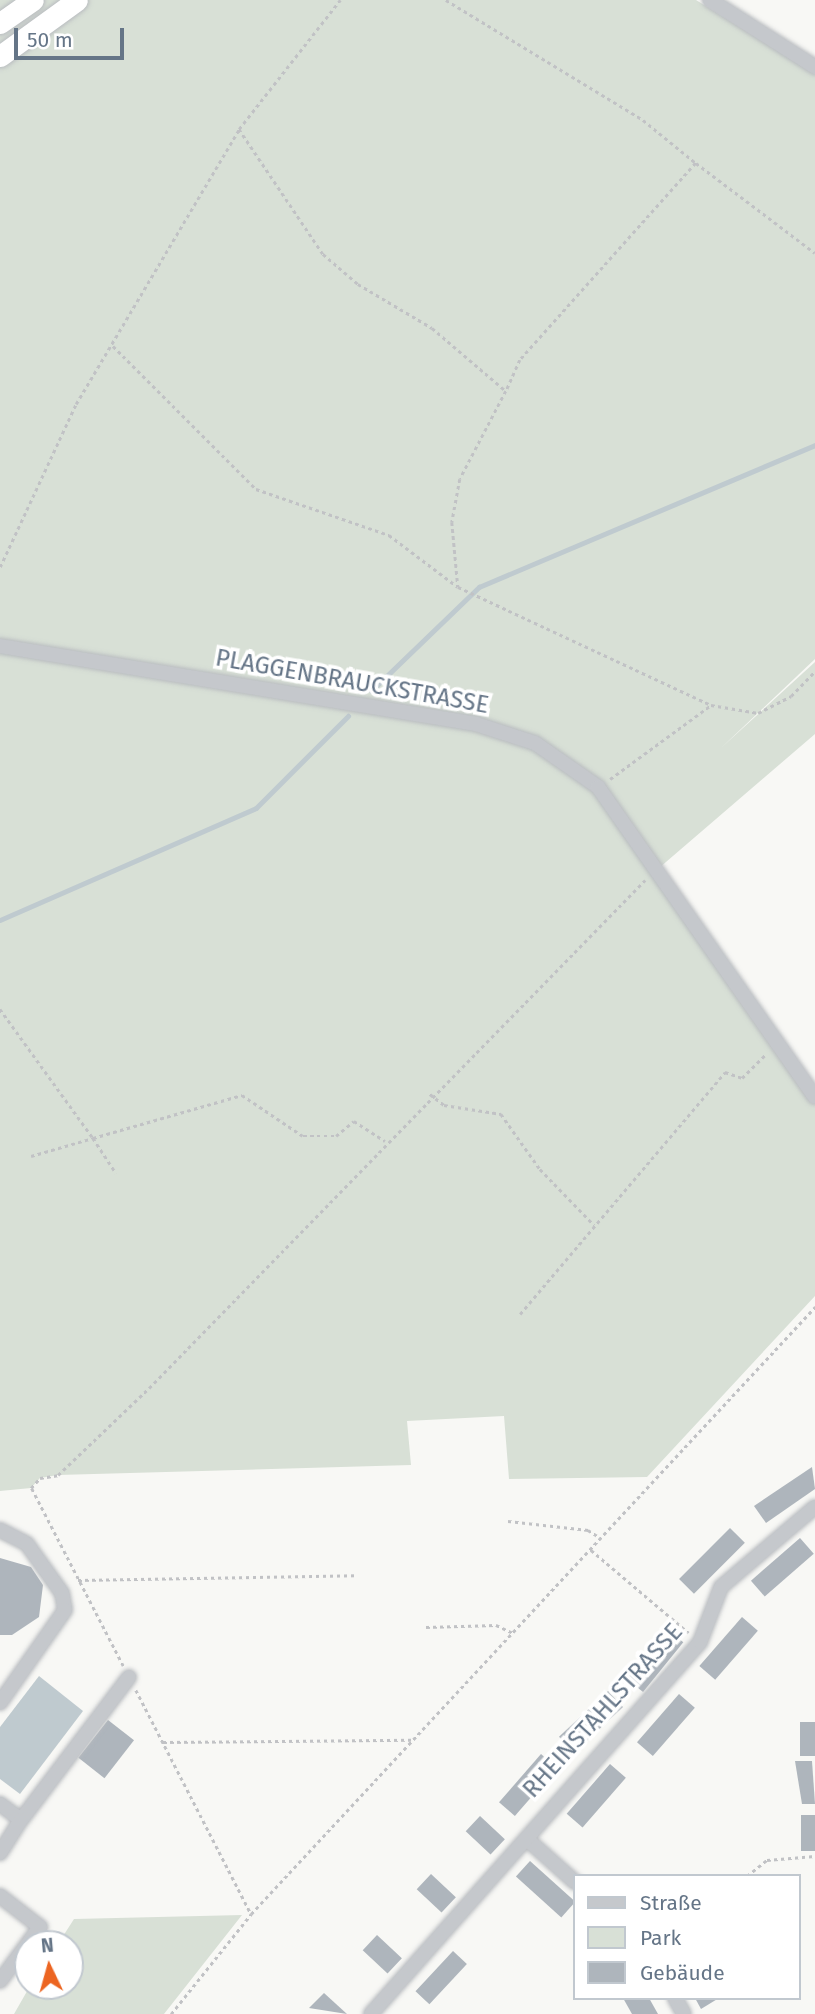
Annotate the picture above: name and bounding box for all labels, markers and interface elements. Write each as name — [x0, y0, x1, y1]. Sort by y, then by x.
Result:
scale bar — [18, 14, 128, 58]
text: 50 m — [27, 27, 73, 53]
street label: PLAGGENBRAUCKSTRASSE — [213, 644, 491, 720]
street label: RHEINSTAHLSTRASSE — [517, 1618, 689, 1804]
legend — [574, 1874, 801, 2000]
text: Straße — [640, 1890, 702, 1916]
text: Park — [640, 1925, 681, 1951]
north arrow — [14, 1930, 84, 2000]
text: N — [40, 1934, 55, 1958]
text: Gebäude — [640, 1960, 725, 1986]

